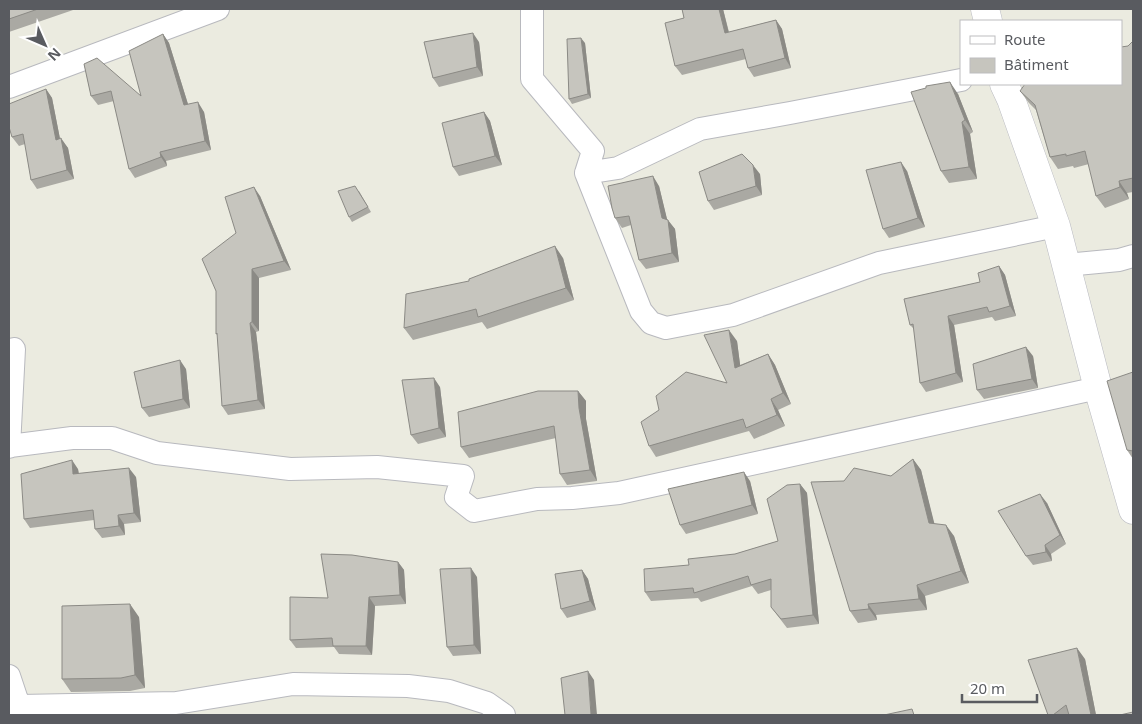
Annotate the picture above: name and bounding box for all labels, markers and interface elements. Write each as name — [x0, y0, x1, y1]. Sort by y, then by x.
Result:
north arrow — [20, 20, 70, 70]
legend — [960, 20, 1122, 85]
text: Route — [1004, 29, 1046, 49]
text: N — [44, 44, 65, 65]
text: Bâtiment — [1004, 54, 1069, 74]
scale bar — [962, 672, 1037, 704]
text: 20 m — [970, 678, 1005, 698]

